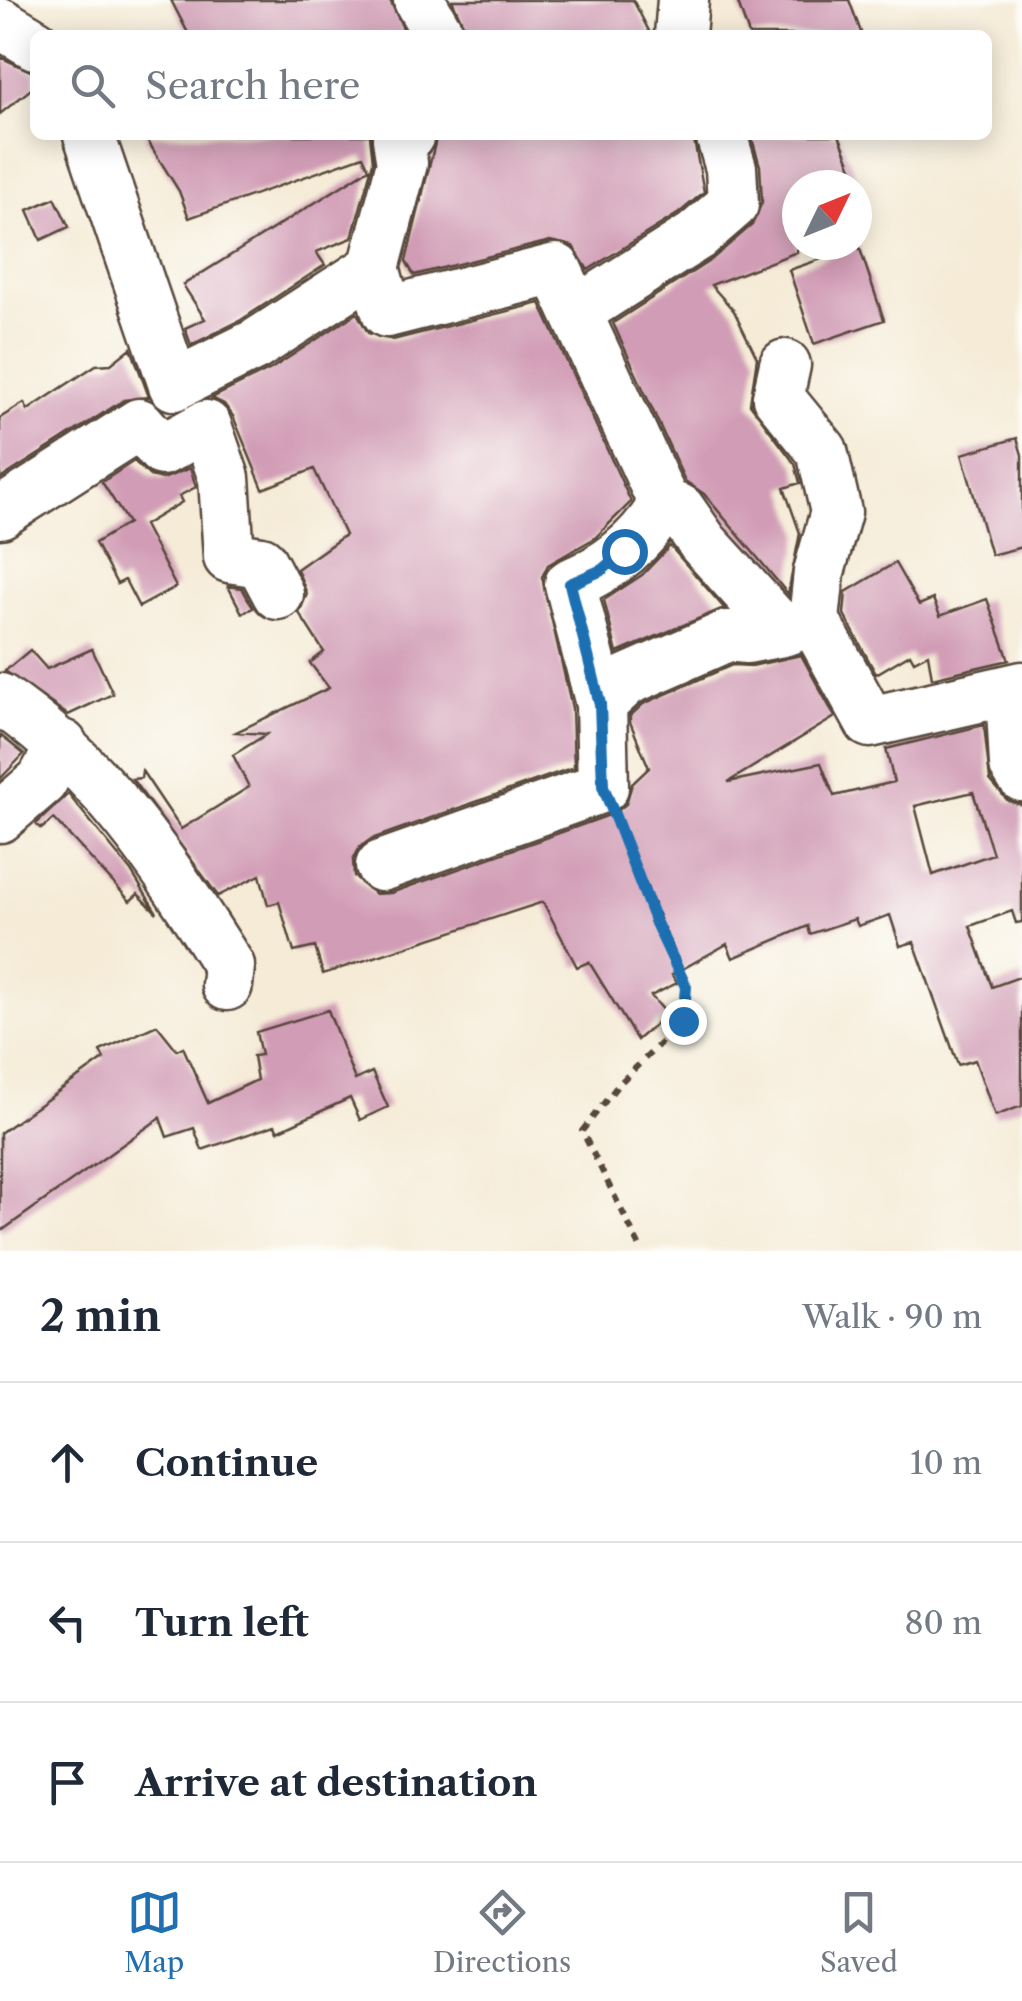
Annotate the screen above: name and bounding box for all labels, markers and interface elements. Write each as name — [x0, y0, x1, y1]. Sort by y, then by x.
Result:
search box — [30, 30, 992, 140]
icon: search — [65, 58, 120, 113]
text: Search here — [145, 62, 360, 109]
north arrow — [782, 170, 872, 260]
route start — [602, 529, 648, 575]
route end — [661, 999, 707, 1045]
text: 2 min — [40, 1290, 161, 1342]
text: Walk · 90 m — [802, 1297, 982, 1336]
icon: ahead — [40, 1435, 95, 1490]
text: Continue — [135, 1439, 318, 1486]
text: 10 m — [910, 1443, 982, 1482]
icon: left — [40, 1595, 95, 1650]
text: Turn left — [135, 1599, 309, 1646]
text: 80 m — [904, 1603, 982, 1642]
icon: arrive — [40, 1755, 95, 1810]
text: Arrive at destination — [135, 1759, 538, 1806]
tab: Map — [124, 1885, 184, 1979]
tab: Directions — [433, 1885, 571, 1979]
tab: Saved — [820, 1885, 898, 1979]

